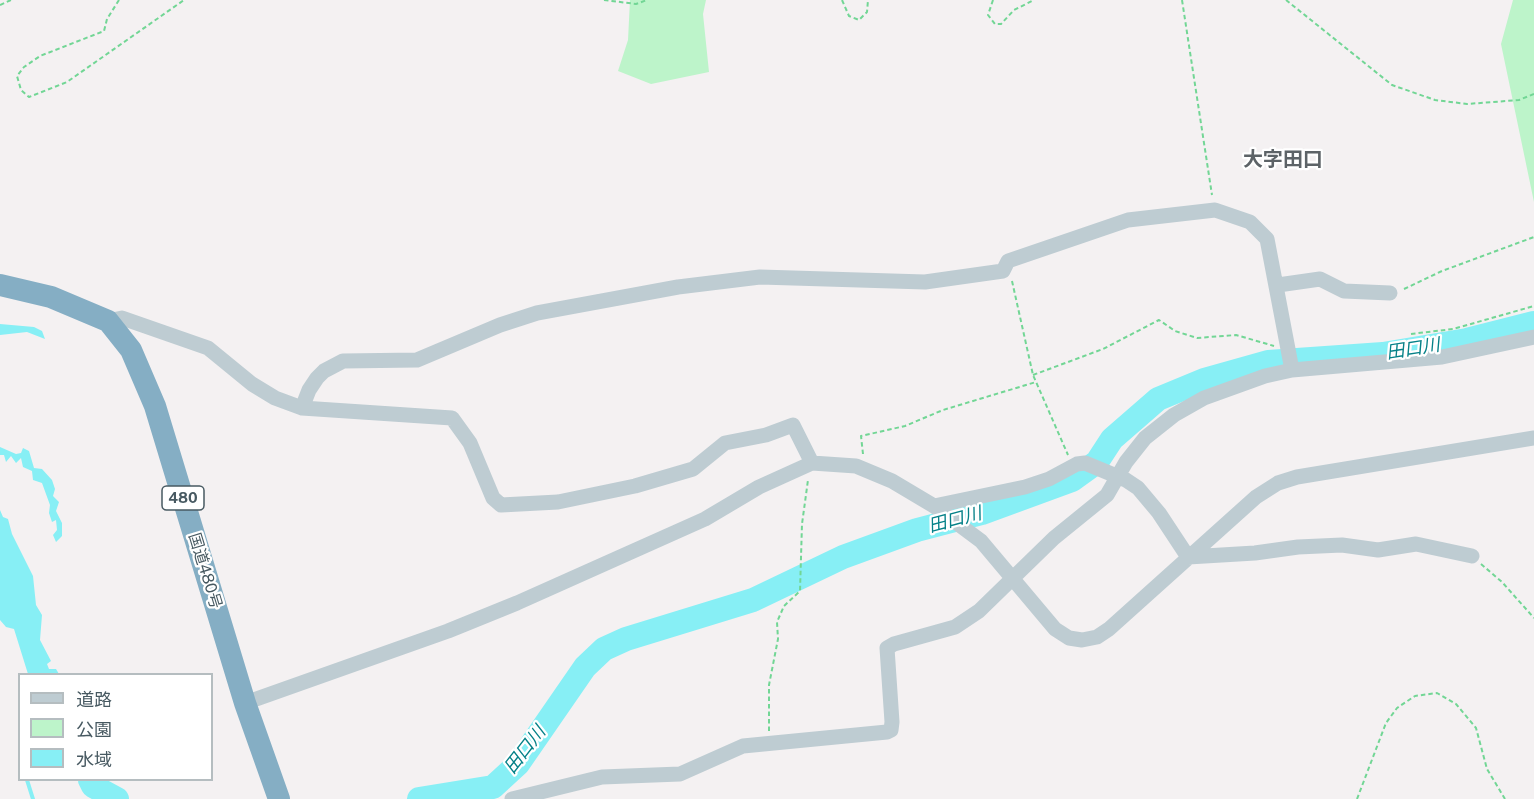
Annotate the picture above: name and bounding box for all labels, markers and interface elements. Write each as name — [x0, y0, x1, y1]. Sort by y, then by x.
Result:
district label: 大字田口 — [1243, 148, 1323, 172]
water label: 田口川 — [1385, 334, 1441, 364]
road number: 480 — [162, 486, 204, 510]
water label: 田口川 — [926, 503, 984, 537]
street label: 国道480号 — [184, 531, 226, 611]
legend — [18, 673, 213, 781]
text: 道路 — [76, 689, 112, 710]
text: 公園 — [76, 719, 112, 740]
water label: 田口川 — [500, 722, 550, 778]
text: 水域 — [76, 749, 112, 770]

